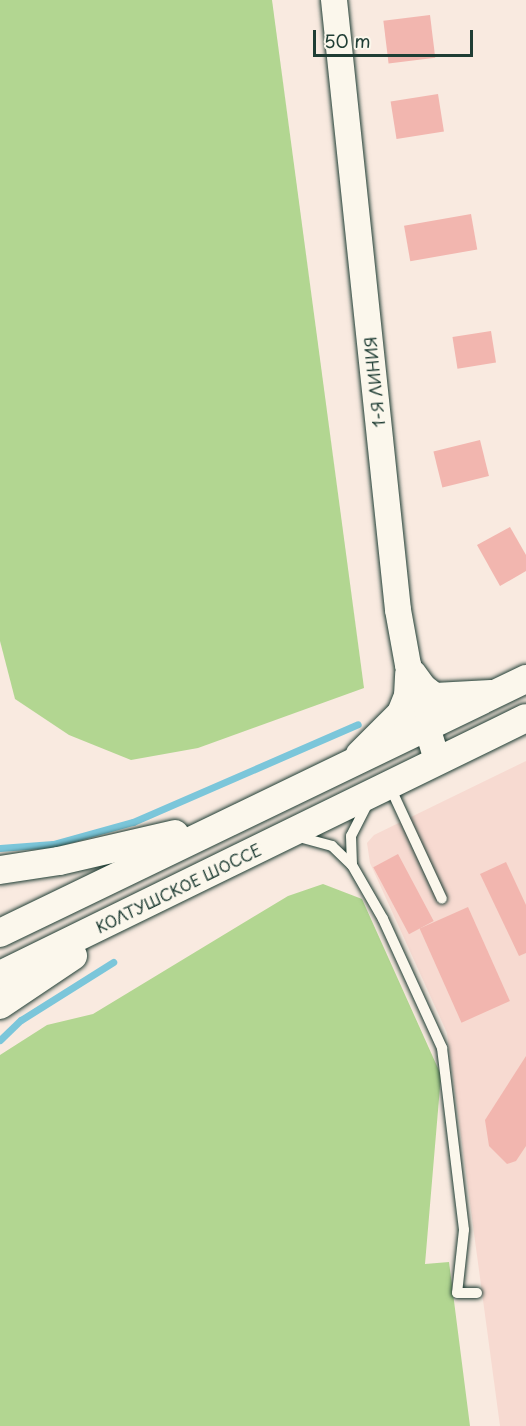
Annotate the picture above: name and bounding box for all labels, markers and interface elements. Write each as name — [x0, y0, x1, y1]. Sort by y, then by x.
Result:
scale bar — [316, 18, 476, 56]
text: 50 m — [324, 27, 371, 54]
street label: 1-Я ЛИНИЯ — [360, 336, 388, 428]
street label: КОЛТУШСКОЕ ШОССЕ — [91, 839, 265, 937]

